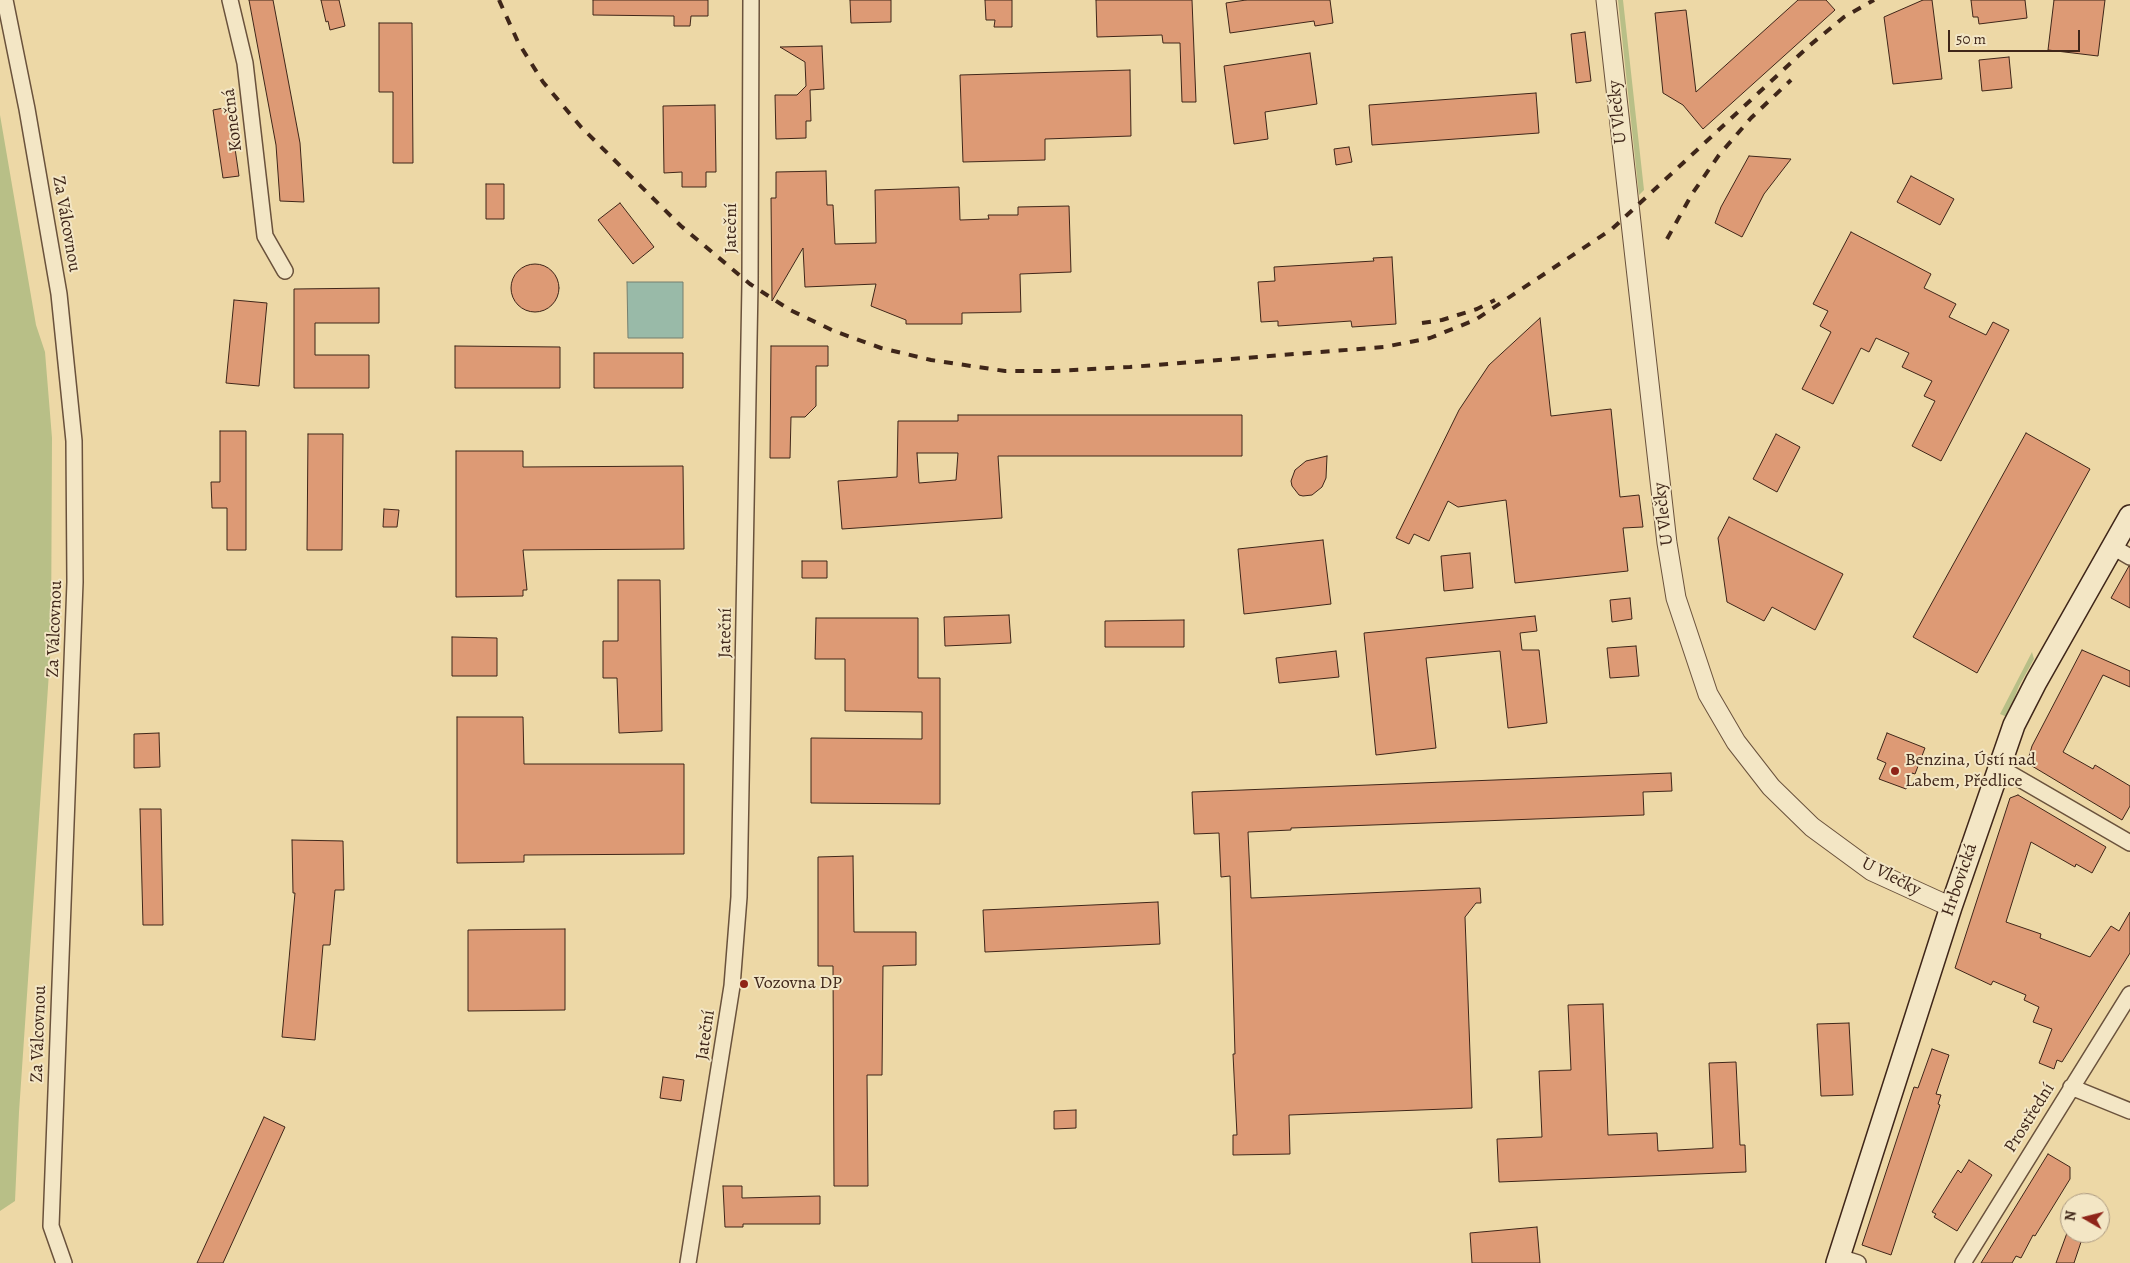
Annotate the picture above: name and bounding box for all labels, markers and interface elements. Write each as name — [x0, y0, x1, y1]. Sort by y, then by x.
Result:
scale bar — [1950, 20, 2082, 52]
text: 50 m — [1956, 29, 1986, 49]
street label: U Vlečky — [1604, 79, 1632, 145]
street label: Konečná — [218, 87, 248, 153]
street label: Za Válcovnou — [47, 174, 85, 274]
street label: Jateční — [721, 203, 743, 253]
street label: U Vlečky — [1649, 481, 1679, 547]
street label: Za Válcovnou — [43, 580, 67, 678]
street label: Jateční — [715, 608, 737, 658]
place label: Benzina, Ústí nad Labem, Předlice — [1905, 750, 2036, 792]
marker: Benzina, Ústí nad Labem, Předlice — [1889, 765, 1901, 777]
street label: Hrbovická — [1937, 841, 1983, 919]
street label: U Vlečky — [1858, 853, 1924, 901]
place label: Vozovna DP — [754, 973, 842, 995]
marker: Vozovna DP — [738, 978, 750, 990]
street label: Za Válcovnou — [27, 985, 51, 1083]
street label: Jateční — [692, 1009, 720, 1061]
street label: Prostřední — [2000, 1079, 2060, 1157]
north arrow — [2060, 1193, 2110, 1243]
text: N — [2061, 1210, 2081, 1222]

